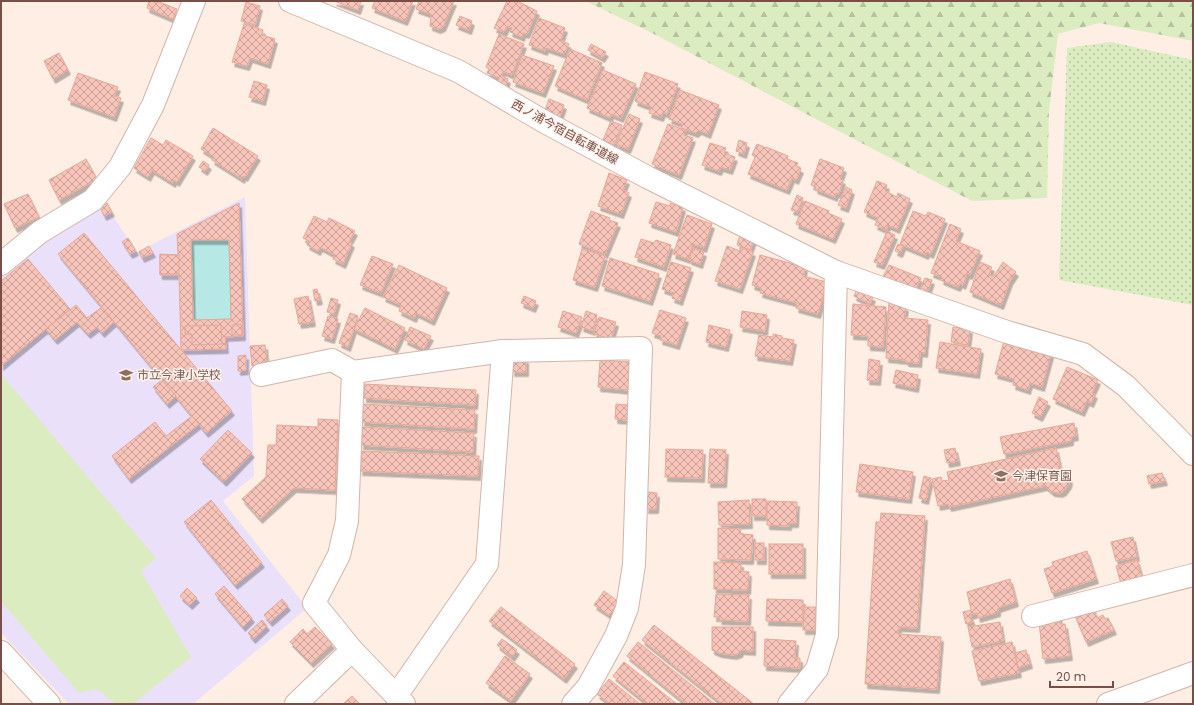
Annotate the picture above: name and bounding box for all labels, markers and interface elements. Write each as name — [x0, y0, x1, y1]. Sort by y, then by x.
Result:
street label: 西ノ浦今宿自転車道線 — [509, 95, 622, 168]
place label: 市立今津小学校 — [137, 366, 221, 383]
school or university icon: 市立今津小学校 — [118, 367, 134, 383]
place label: 今津保育園 — [1012, 467, 1072, 484]
school or university icon: 今津保育園 — [993, 468, 1009, 484]
scale bar — [1050, 663, 1113, 689]
text: 20 m — [1056, 668, 1086, 685]

